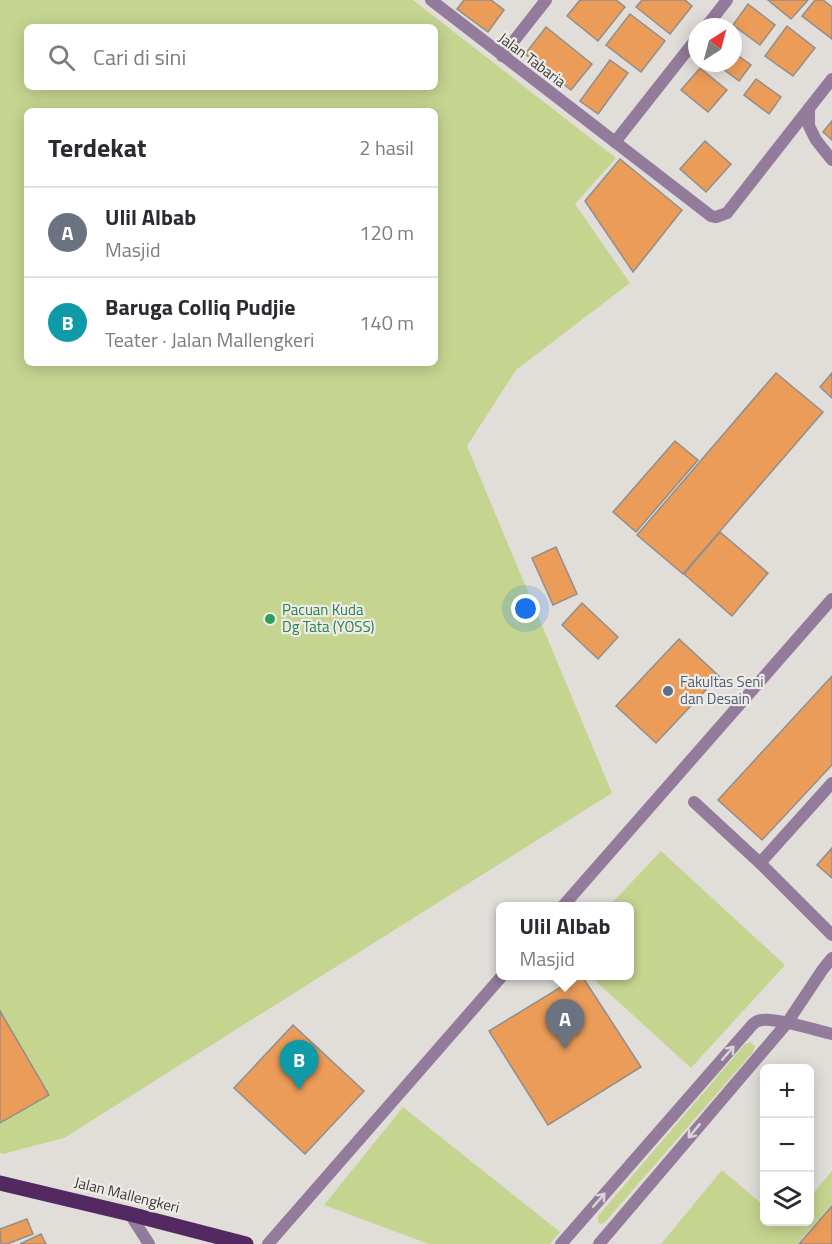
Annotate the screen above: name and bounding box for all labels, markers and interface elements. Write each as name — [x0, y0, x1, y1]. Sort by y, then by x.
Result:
north arrow — [688, 18, 742, 72]
search box — [24, 24, 438, 90]
street label: Jalan Tabaria — [494, 26, 571, 93]
text: Cari di sini — [93, 40, 186, 74]
icon: search — [45, 41, 78, 74]
text: Terdekat — [48, 128, 147, 167]
text: 2 hasil — [359, 132, 414, 163]
text: Ulil Albab — [105, 200, 196, 234]
text: A — [61, 217, 74, 248]
text: 120 m — [359, 217, 414, 248]
text: Masjid — [105, 234, 160, 265]
text: Baruga Colliq Pudjie — [105, 290, 295, 324]
text: B — [61, 307, 74, 338]
text: 140 m — [359, 307, 414, 338]
text: Teater · Jalan Mallengkeri — [105, 324, 314, 355]
your location — [511, 594, 540, 623]
place label: Pacuan Kuda Dg Tata (YOSS) — [282, 598, 375, 638]
marker: Pacuan Kuda Dg Tata (YOSS) — [263, 612, 277, 626]
place label: Fakultas Seni dan Desain — [680, 670, 764, 710]
marker: Fakultas Seni dan Desain — [661, 684, 675, 698]
popup — [496, 902, 634, 980]
text: Ulil Albab — [519, 909, 611, 943]
text: Masjid — [519, 943, 575, 974]
pin: A — [546, 1000, 584, 1049]
pin: B — [280, 1040, 318, 1090]
one-way arrow — [721, 1046, 735, 1061]
map controls — [760, 1064, 814, 1226]
button: + — [760, 1064, 814, 1118]
button: − — [760, 1118, 814, 1172]
one-way arrow — [688, 1123, 701, 1139]
street label: Jalan Mallengkeri — [72, 1170, 182, 1219]
button: layers — [760, 1172, 814, 1226]
one-way arrow — [592, 1193, 606, 1208]

